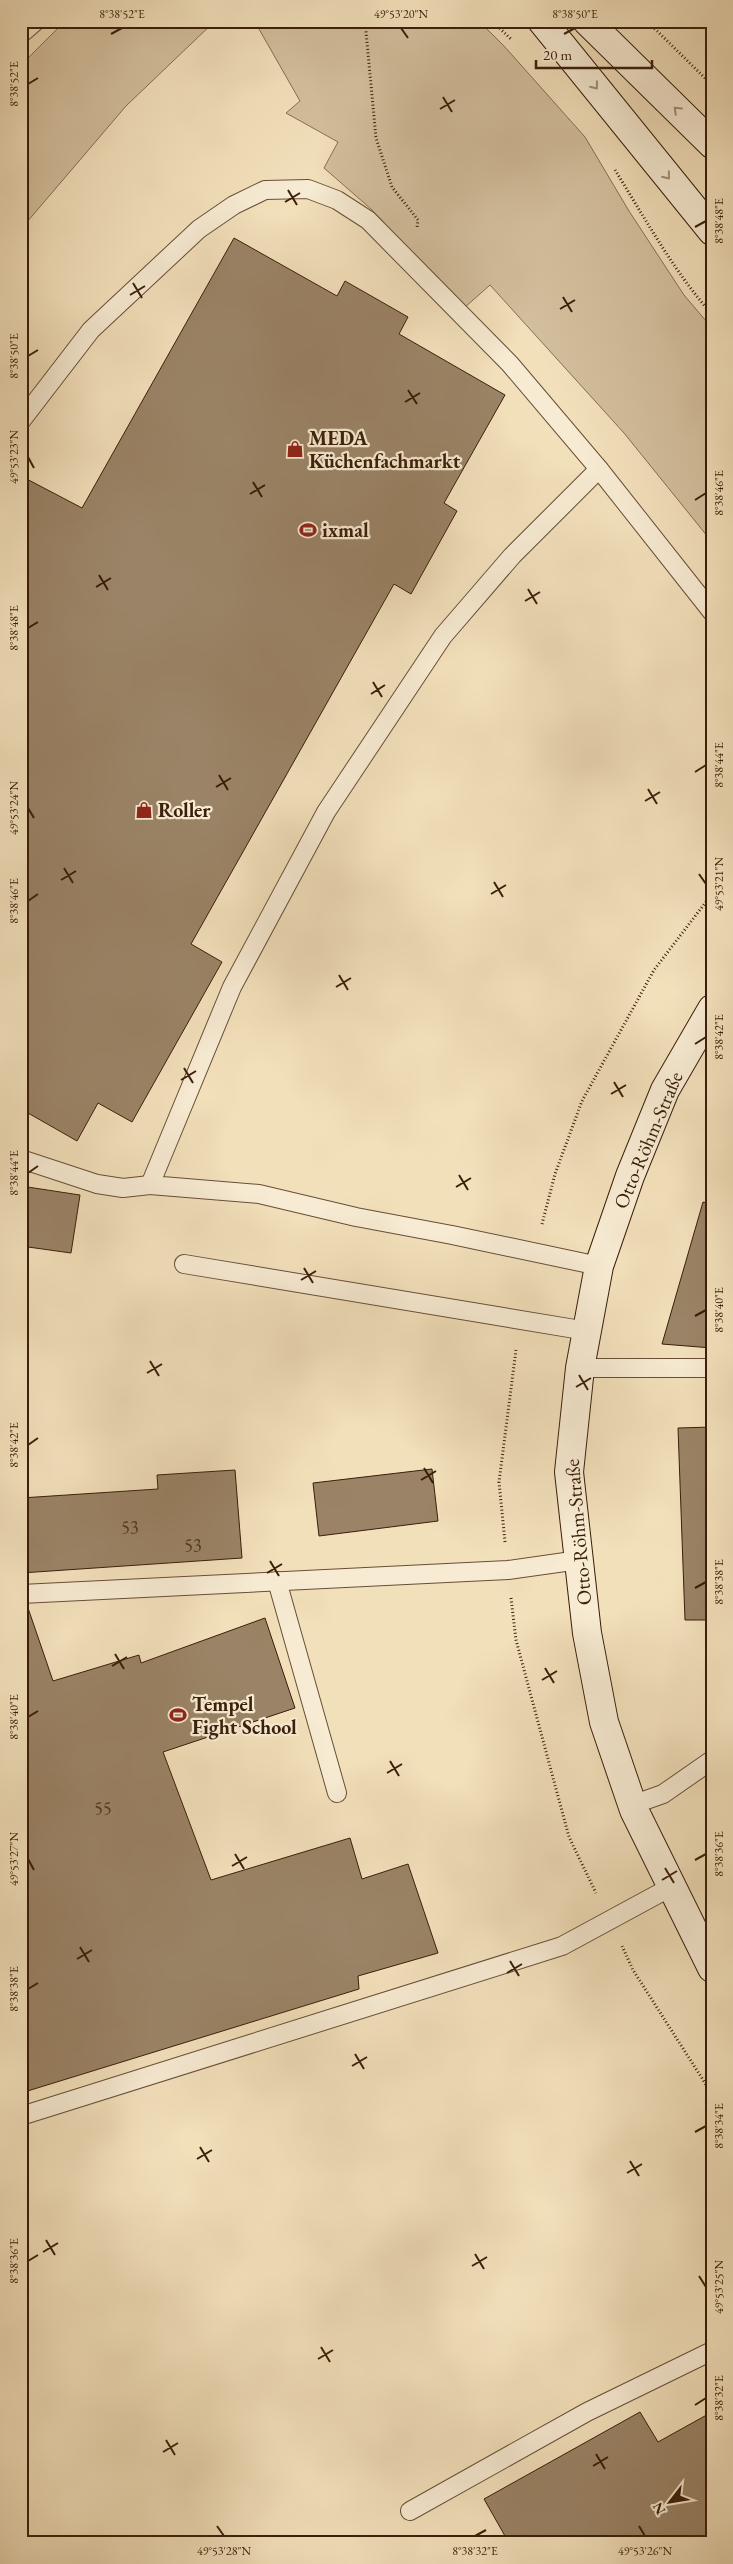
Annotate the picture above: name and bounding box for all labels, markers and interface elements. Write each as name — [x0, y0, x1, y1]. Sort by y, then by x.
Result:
text: 8°38'52"E — [99, 6, 145, 22]
text: 49°53'20"N — [374, 6, 428, 22]
text: 8°38'50"E — [552, 6, 598, 22]
scale bar — [536, 38, 652, 70]
text: 20 m — [543, 45, 572, 64]
text: 8°38'52"E — [6, 61, 22, 107]
one-way arrow — [589, 80, 597, 89]
one-way arrow — [674, 107, 683, 116]
one-way arrow — [662, 171, 671, 180]
text: 8°38'48"E — [711, 198, 727, 244]
text: 8°38'50"E — [6, 333, 22, 379]
place label: MEDA Küchenfachmarkt — [309, 425, 461, 474]
text: 49°53'23"N — [6, 430, 22, 484]
shop icon: MEDA Küchenfachmarkt — [285, 439, 305, 459]
text: 8°38'46"E — [711, 470, 727, 516]
place label: ixmal — [322, 517, 369, 543]
sports icon: ixmal — [298, 520, 318, 540]
text: 8°38'48"E — [6, 605, 22, 651]
text: 8°38'44"E — [711, 742, 727, 788]
text: 49°53'24"N — [6, 781, 22, 835]
place label: Roller — [158, 797, 211, 823]
shop icon: Roller — [134, 800, 154, 820]
text: 49°53'21"N — [711, 857, 727, 911]
text: 8°38'46"E — [6, 878, 22, 924]
text: 8°38'42"E — [711, 1014, 727, 1060]
street label: Otto-Röhm-Straße — [607, 1067, 689, 1213]
text: 8°38'44"E — [6, 1150, 22, 1196]
text: 8°38'40"E — [711, 1287, 727, 1333]
text: 8°38'42"E — [6, 1422, 22, 1468]
street label: Otto-Röhm-Straße — [559, 1458, 597, 1606]
house number: 53 — [121, 1516, 139, 1539]
house number: 53 — [184, 1534, 202, 1557]
text: 8°38'38"E — [711, 1559, 727, 1605]
place label: Tempel Fight School — [192, 1691, 297, 1740]
text: 8°38'40"E — [6, 1694, 22, 1740]
sports icon: Tempel Fight School — [168, 1705, 188, 1725]
house number: 55 — [94, 1797, 112, 1820]
text: 8°38'36"E — [711, 1831, 727, 1877]
text: 49°53'27"N — [6, 1832, 22, 1886]
text: 8°38'38"E — [6, 1966, 22, 2012]
text: 8°38'34"E — [711, 2103, 727, 2149]
text: 8°38'36"E — [6, 2238, 22, 2284]
text: 49°53'25"N — [711, 2260, 727, 2314]
text: 8°38'32"E — [711, 2375, 727, 2421]
north arrow — [646, 2476, 696, 2526]
text: N — [648, 2499, 669, 2518]
text: 49°53'28"N — [197, 2543, 251, 2559]
text: 8°38'32"E — [452, 2543, 498, 2559]
text: 49°53'26"N — [618, 2543, 672, 2559]

